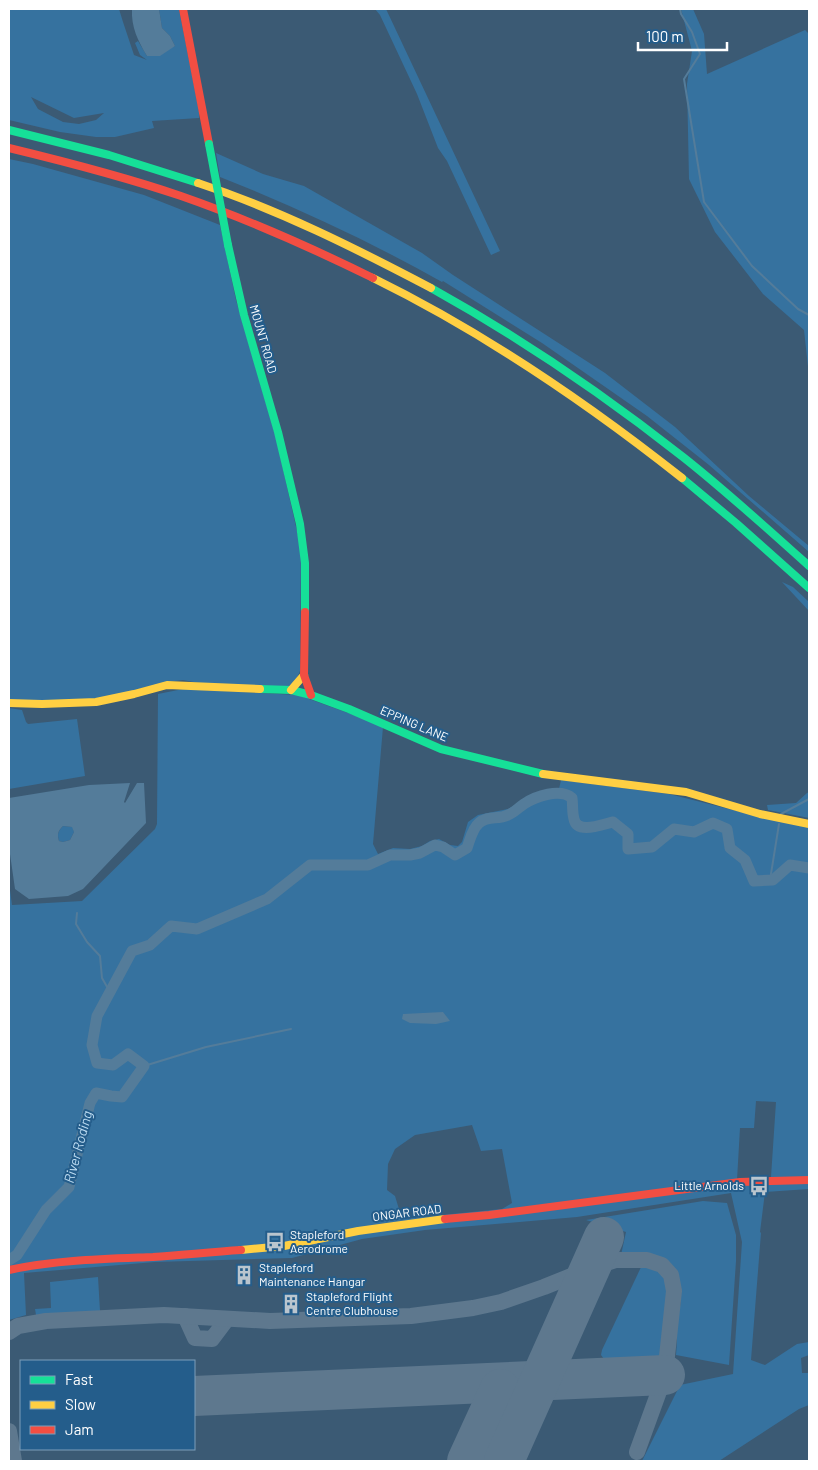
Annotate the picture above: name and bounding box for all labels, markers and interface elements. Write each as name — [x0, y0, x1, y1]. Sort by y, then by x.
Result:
scale bar — [638, 20, 727, 52]
text: 100 m — [646, 27, 684, 45]
street label: MOUNT ROAD — [247, 303, 280, 375]
street label: EPPING LANE — [378, 703, 450, 744]
water label: River Roding — [60, 1109, 95, 1185]
bus stop icon: Little Arnolds — [748, 1175, 770, 1197]
place label: Little Arnolds — [674, 1178, 744, 1192]
street label: ONGAR ROAD — [372, 1201, 442, 1223]
place label: Stapleford Aerodrome — [290, 1227, 348, 1255]
bus stop icon: Stapleford Aerodrome — [264, 1231, 286, 1253]
place label: Stapleford Maintenance Hangar — [259, 1260, 366, 1288]
building icon: Stapleford Maintenance Hangar — [233, 1264, 255, 1286]
place label: Stapleford Flight Centre Clubhouse — [306, 1289, 398, 1317]
building icon: Stapleford Flight Centre Clubhouse — [280, 1293, 302, 1315]
legend — [20, 1360, 195, 1450]
text: Fast — [65, 1370, 93, 1388]
text: Slow — [65, 1395, 96, 1413]
text: Jam — [65, 1420, 94, 1438]

